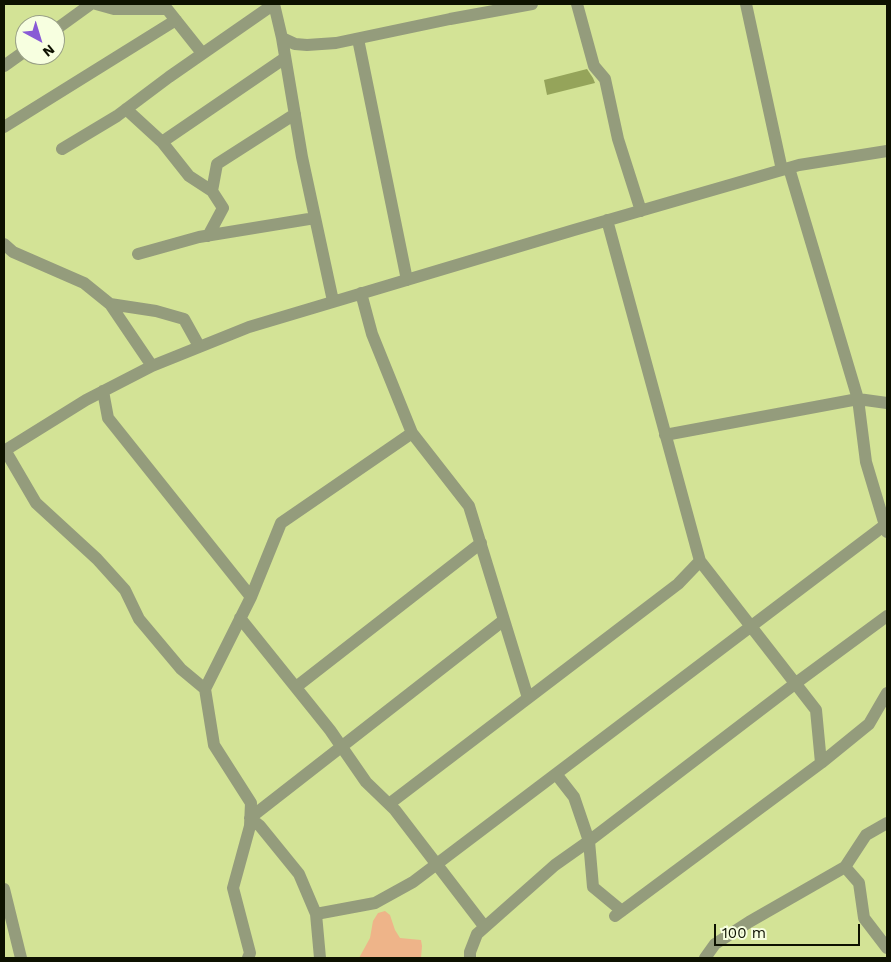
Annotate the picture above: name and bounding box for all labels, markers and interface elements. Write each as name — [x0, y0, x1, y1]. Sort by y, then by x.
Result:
north arrow — [15, 15, 65, 65]
text: N — [40, 41, 58, 60]
scale bar — [716, 914, 862, 946]
text: 100 m — [722, 924, 766, 942]

